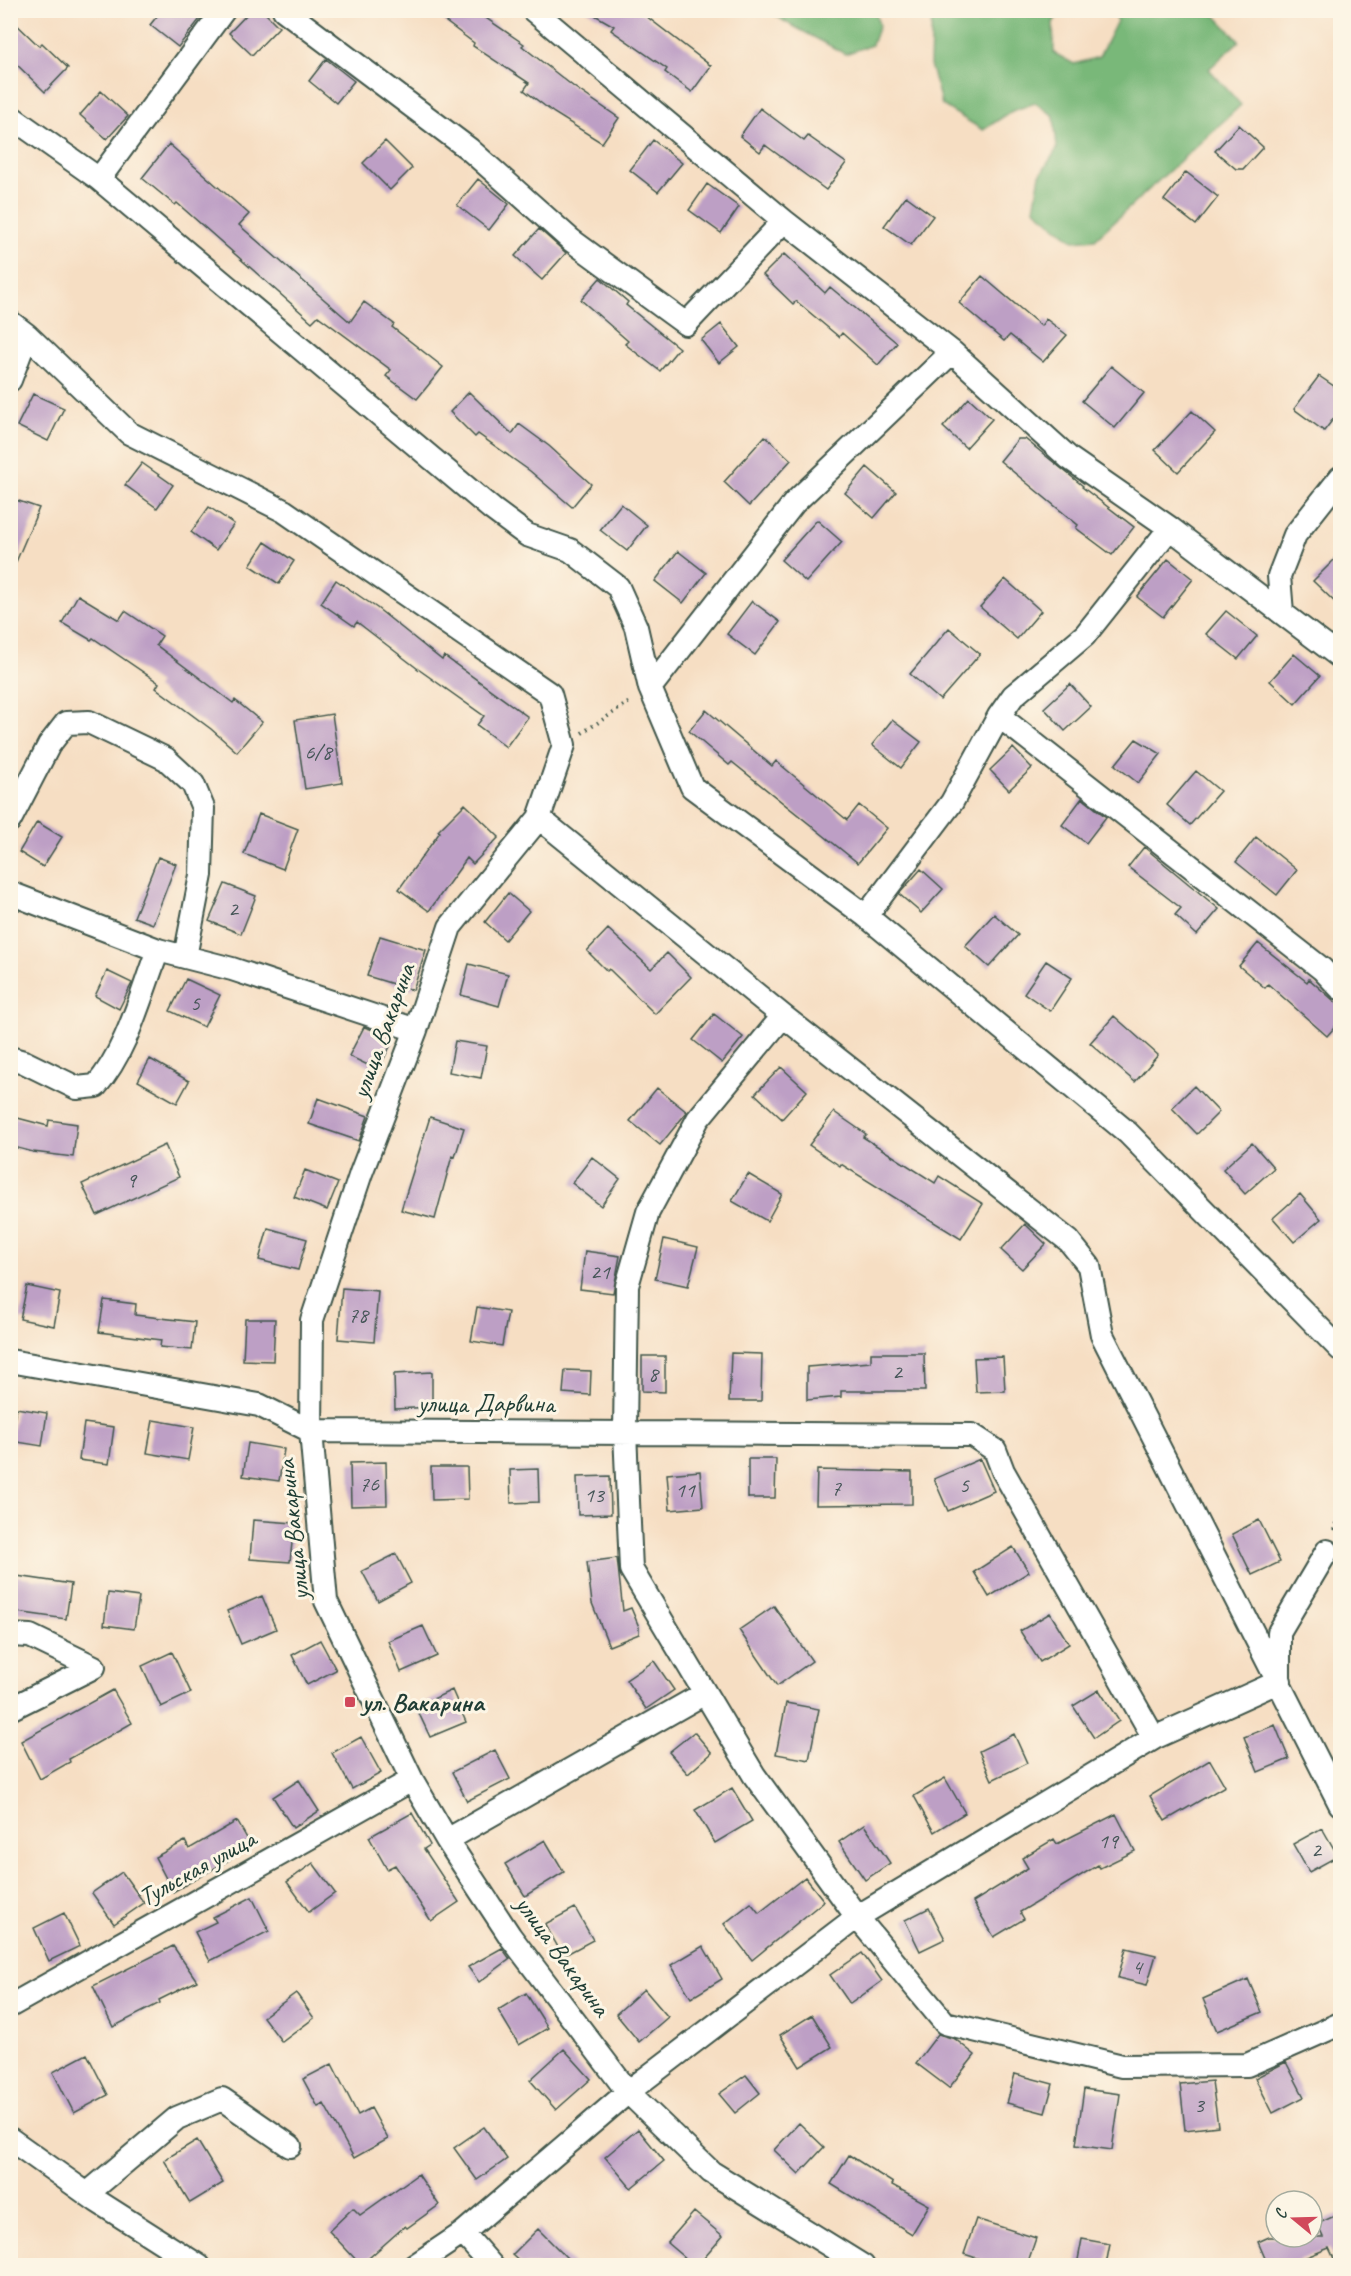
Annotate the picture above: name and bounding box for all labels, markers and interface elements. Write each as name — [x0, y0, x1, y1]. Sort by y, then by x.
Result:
house number: 6/8 — [304, 738, 334, 766]
house number: 2 — [228, 895, 240, 923]
street label: улица Вакарина — [343, 957, 423, 1105]
house number: 5 — [190, 989, 201, 1017]
house number: 9 — [126, 1166, 138, 1194]
house number: 21 — [590, 1258, 611, 1286]
house number: 78 — [348, 1301, 370, 1329]
house number: 2 — [892, 1358, 904, 1386]
house number: 8 — [648, 1360, 660, 1388]
street label: улица Дарвина — [416, 1387, 557, 1420]
street label: улица Вакарина — [269, 1456, 317, 1604]
house number: 76 — [359, 1470, 380, 1498]
house number: 5 — [959, 1471, 970, 1499]
house number: 7 — [831, 1474, 842, 1502]
house number: 11 — [675, 1476, 696, 1504]
house number: 13 — [584, 1481, 606, 1509]
place label: ул. Вакарина — [360, 1686, 486, 1719]
marker: ул. Вакарина — [343, 1695, 357, 1709]
street label: Тульская улица — [133, 1821, 263, 1914]
house number: 19 — [1098, 1827, 1120, 1855]
house number: 2 — [1311, 1836, 1323, 1864]
street label: улица Вакарина — [507, 1887, 619, 2024]
house number: 4 — [1132, 1953, 1144, 1981]
house number: 3 — [1194, 2091, 1206, 2119]
north arrow — [1264, 2189, 1324, 2249]
text: С — [1270, 2205, 1292, 2221]

